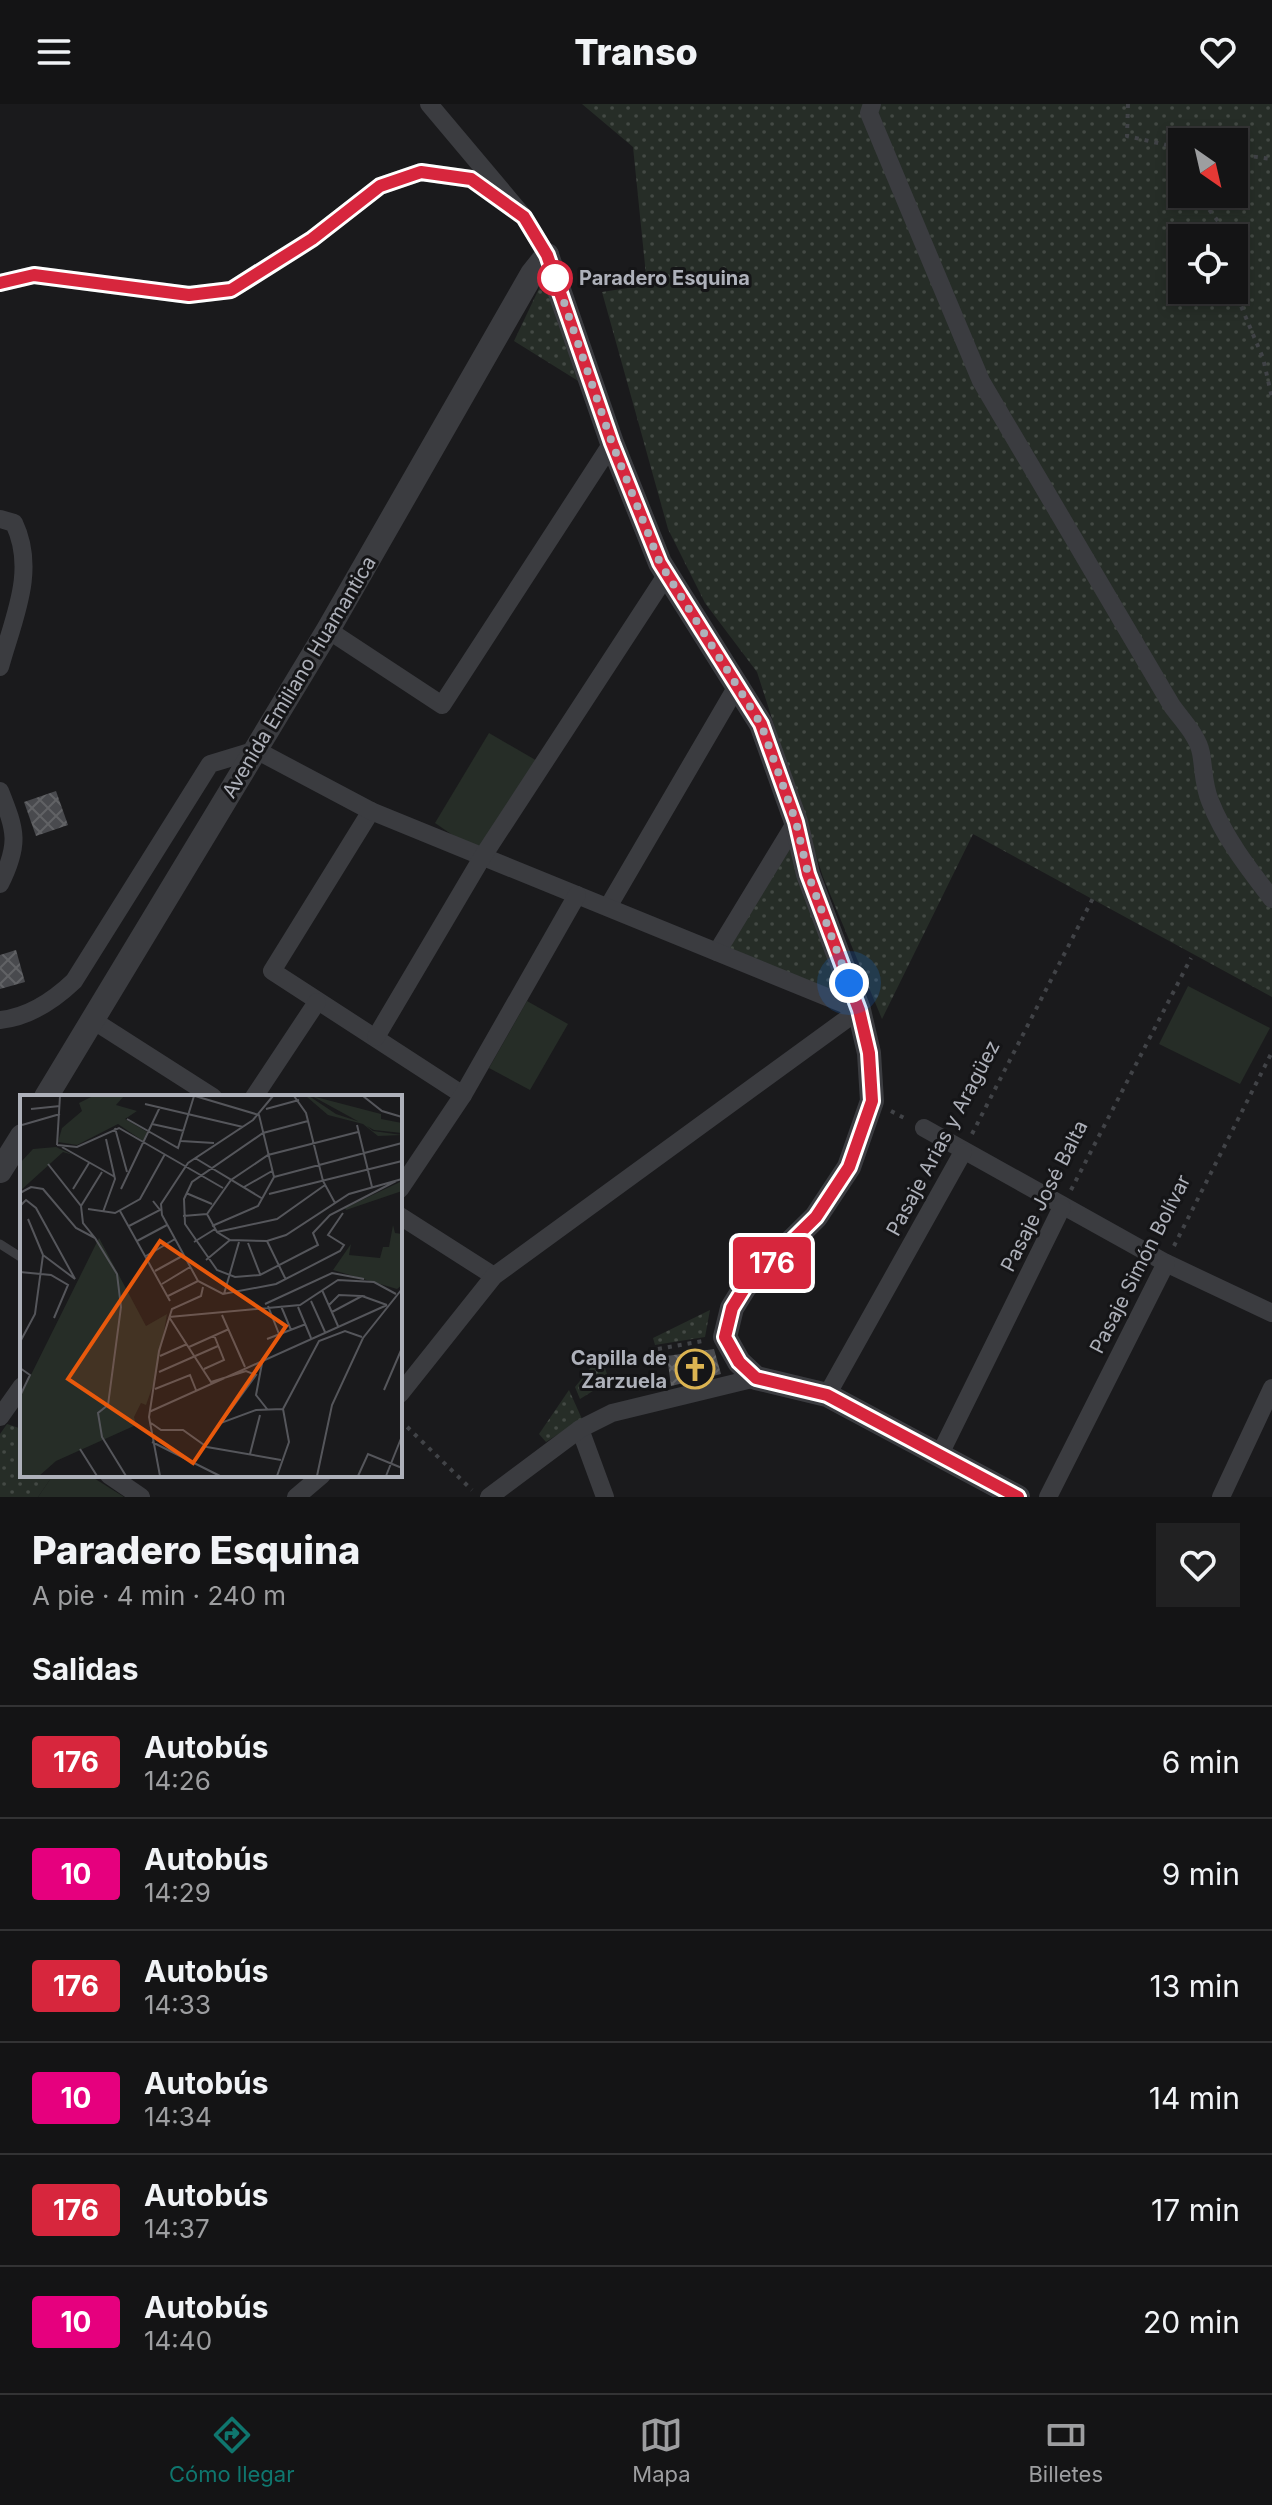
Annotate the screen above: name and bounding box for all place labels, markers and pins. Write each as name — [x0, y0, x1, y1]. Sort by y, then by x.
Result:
marker: Paradero Esquina — [538, 261, 572, 295]
place label: Paradero Esquina — [579, 266, 750, 290]
place label: Capilla de Zarzuela — [571, 1346, 667, 1393]
church icon: Capilla de Zarzuela — [674, 1348, 716, 1390]

